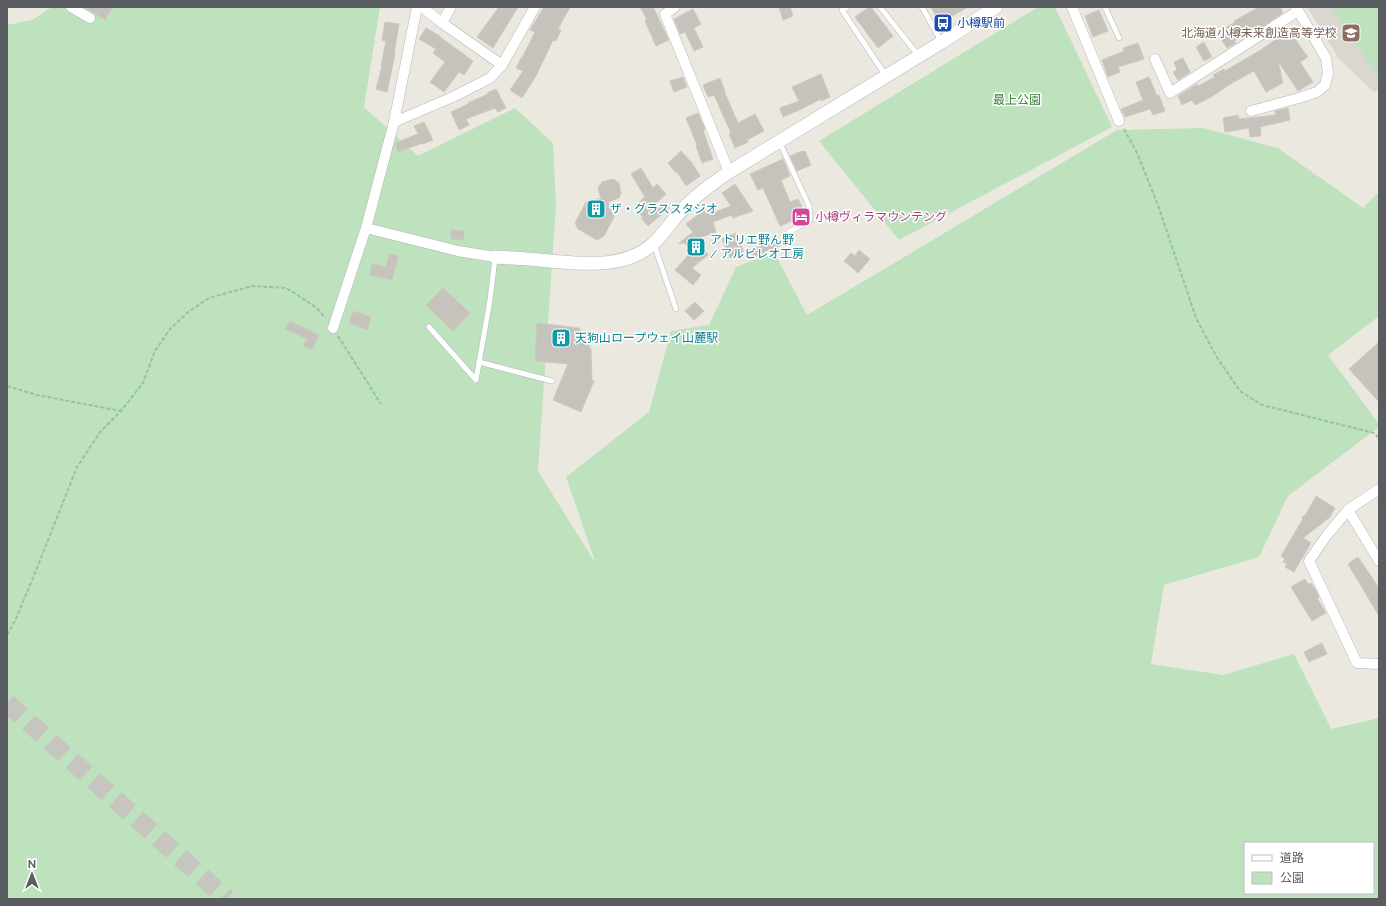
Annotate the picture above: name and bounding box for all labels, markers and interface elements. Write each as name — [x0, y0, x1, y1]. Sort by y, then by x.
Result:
bus stop icon: 小樽駅前 — [932, 12, 954, 34]
place label: 小樽駅前 — [957, 16, 1005, 30]
school or university icon: 北海道小樽未来創造高等学校 — [1340, 22, 1362, 44]
place label: 北海道小樽未来創造高等学校 — [1181, 26, 1337, 40]
park label: 最上公園 — [993, 93, 1041, 107]
building icon: ザ・グラススタジオ — [585, 198, 607, 220]
place label: ザ・グラススタジオ — [610, 202, 718, 216]
hotel icon: 小樽ヴィラマウンテング — [790, 206, 812, 228]
place label: 小樽ヴィラマウンテング — [815, 210, 947, 224]
place label: アトリエ野ん野 / アルビレオ工房 — [710, 233, 804, 261]
building icon: アトリエ野ん野 / アルビレオ工房 — [685, 236, 707, 258]
building icon: 天狗山ロープウェイ山麓駅 — [550, 327, 572, 349]
place label: 天狗山ロープウェイ山麓駅 — [575, 331, 718, 345]
legend — [1244, 842, 1374, 894]
text: 道路 — [1280, 851, 1304, 865]
north arrow — [12, 854, 52, 894]
text: N — [28, 858, 36, 871]
text: 公園 — [1280, 871, 1304, 885]

